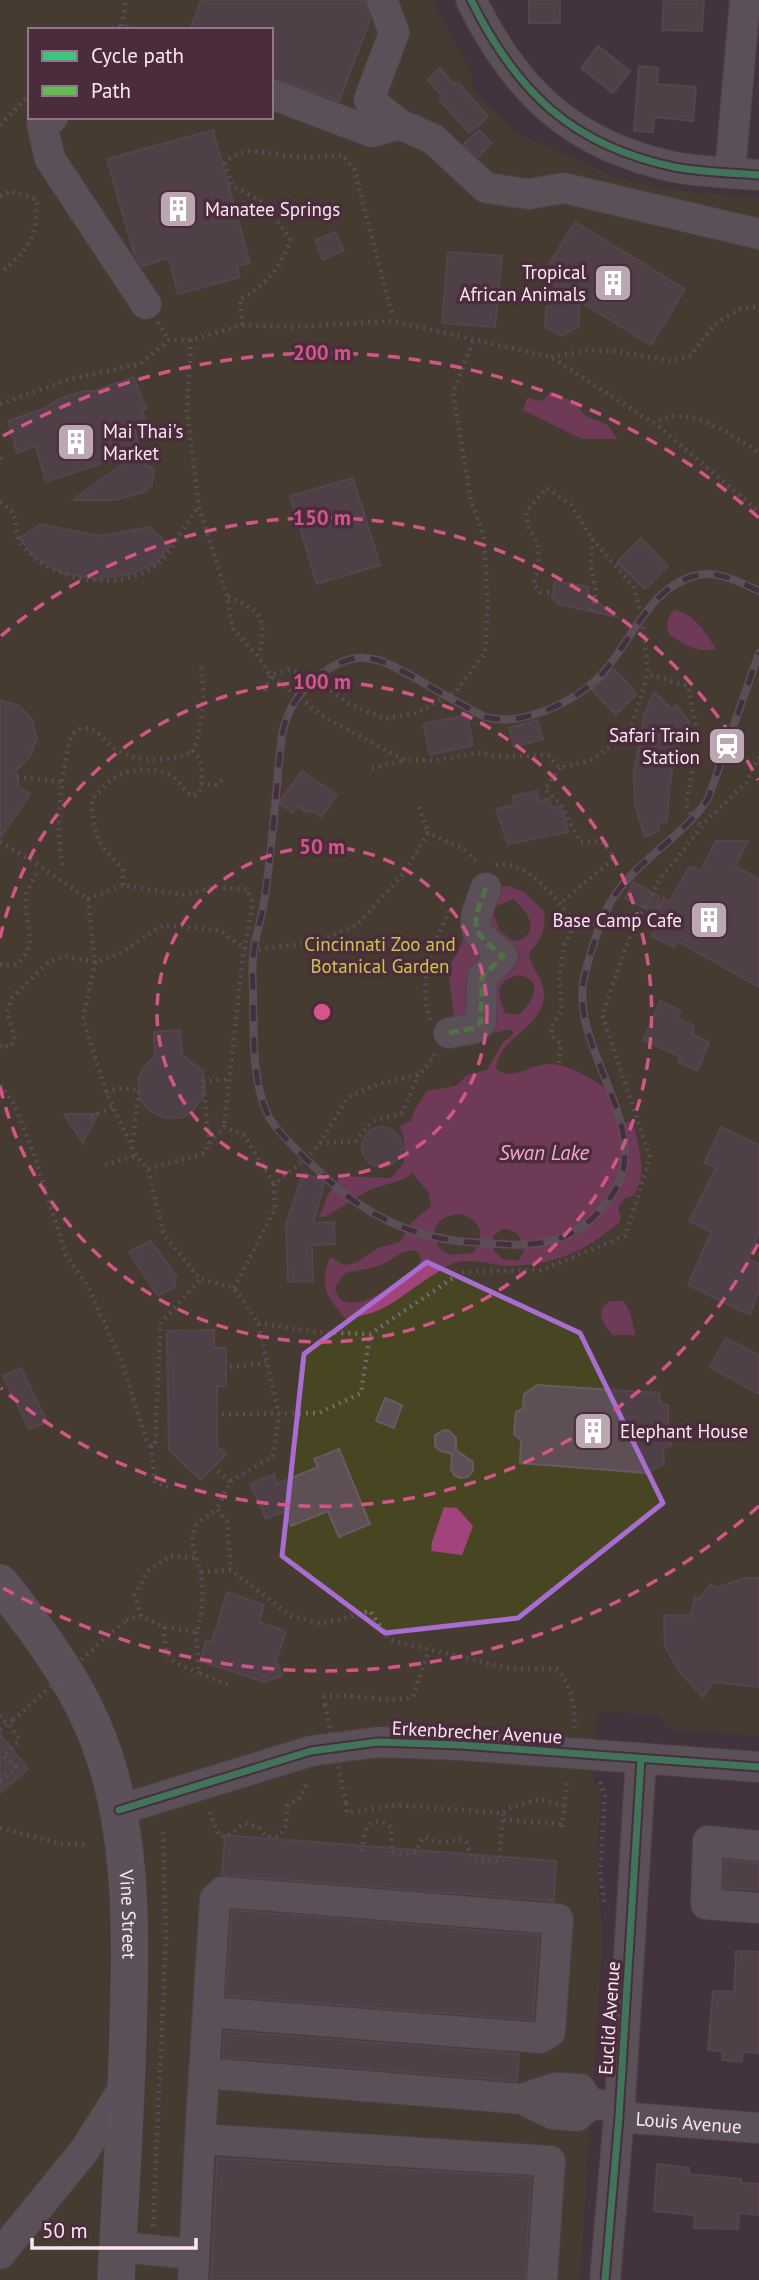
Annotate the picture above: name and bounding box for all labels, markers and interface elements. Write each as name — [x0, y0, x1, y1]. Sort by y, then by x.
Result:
legend — [28, 28, 273, 119]
text: Cycle path — [91, 42, 184, 69]
text: Path — [91, 77, 131, 104]
building icon: Manatee Springs — [157, 188, 199, 230]
place label: Manatee Springs — [205, 197, 340, 221]
place label: Tropical African Animals — [459, 260, 586, 306]
building icon: Tropical African Animals — [592, 262, 634, 304]
text: 200 m — [293, 339, 351, 366]
place label: Mai Thai's Market — [103, 419, 183, 465]
building icon: Mai Thai's Market — [55, 421, 97, 463]
text: 150 m — [293, 504, 351, 531]
text: 100 m — [293, 668, 351, 695]
place label: Safari Train Station — [609, 723, 700, 769]
station icon: Safari Train Station — [706, 725, 748, 767]
text: 50 m — [299, 833, 345, 860]
building icon: Base Camp Cafe — [688, 899, 730, 941]
place label: Base Camp Cafe — [553, 908, 682, 932]
park label: Cincinnati Zoo and Botanical Garden — [304, 932, 456, 978]
centre of rings — [310, 1000, 334, 1024]
water label: Swan Lake — [499, 1139, 589, 1166]
building icon: Elephant House — [572, 1410, 614, 1452]
place label: Elephant House — [620, 1419, 748, 1443]
street label: Erkenbrecher Avenue — [391, 1716, 563, 1748]
street label: Vine Street — [114, 1868, 142, 1960]
street label: Euclid Avenue — [593, 1960, 625, 2076]
street label: Louis Avenue — [635, 2106, 743, 2139]
scale bar — [32, 2206, 196, 2250]
text: 50 m — [42, 2217, 88, 2244]

